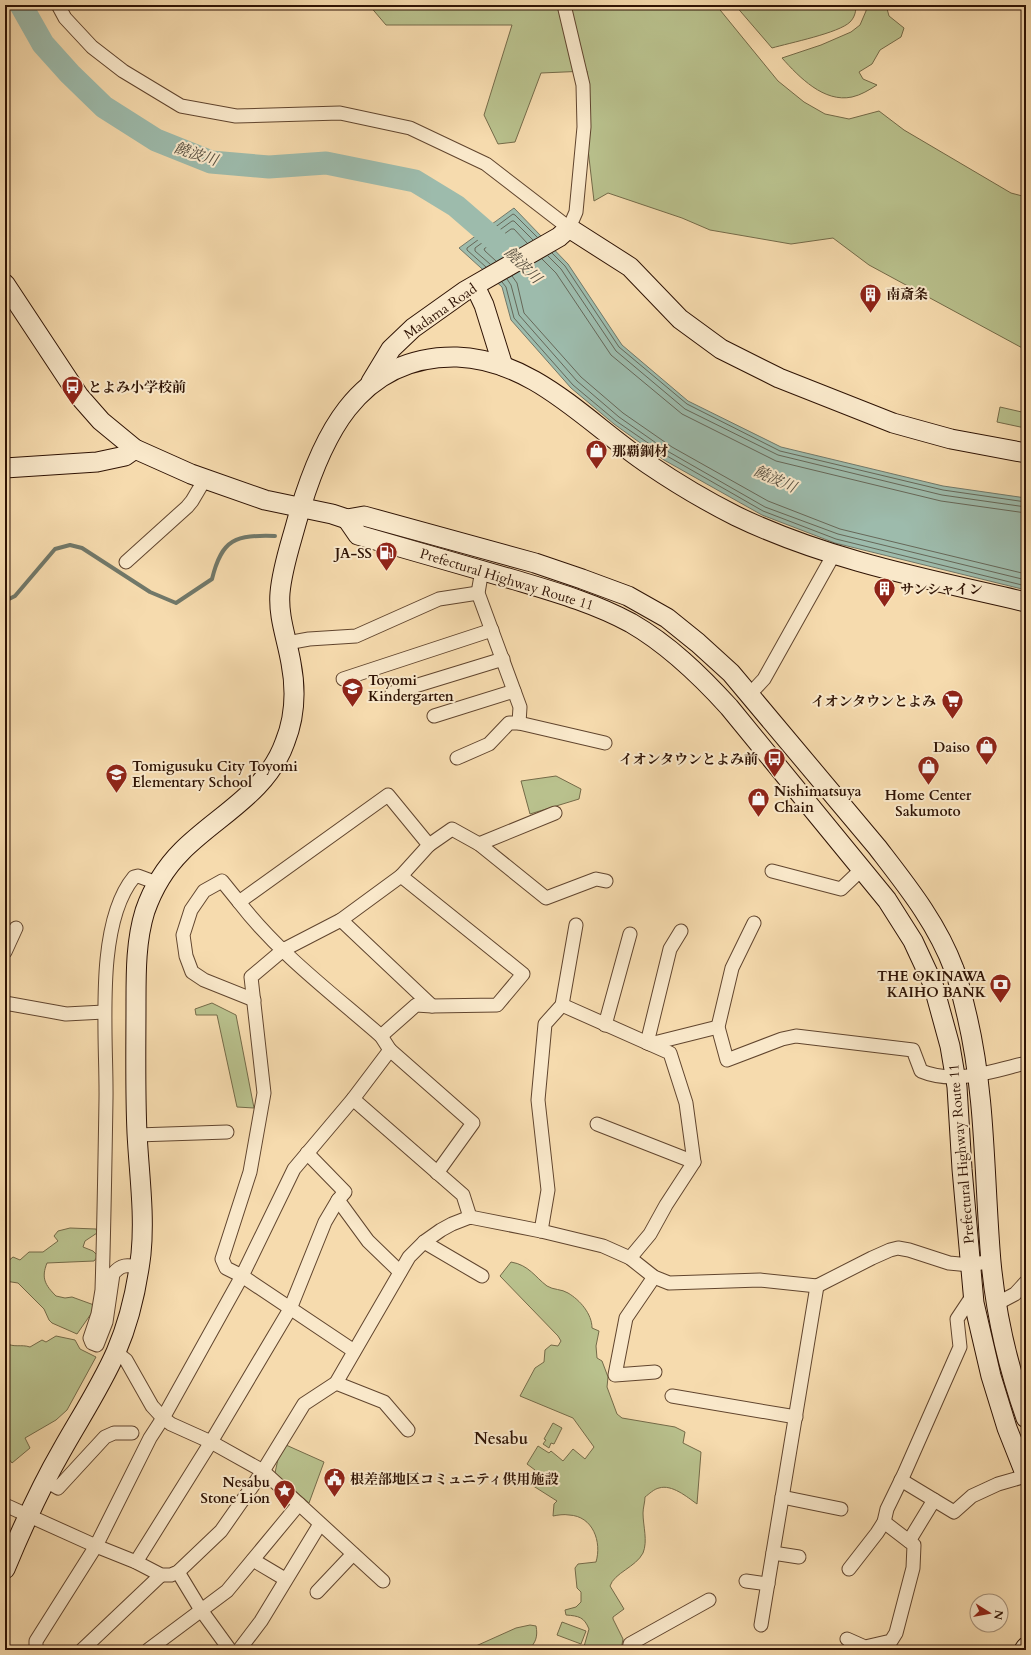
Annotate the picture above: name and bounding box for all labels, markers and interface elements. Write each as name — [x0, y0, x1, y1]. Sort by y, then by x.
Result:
water label: 饒波川 — [172, 138, 222, 171]
water label: 饒波川 — [500, 242, 547, 289]
street label: Madama Road — [400, 279, 481, 344]
building icon: 南斎条 — [858, 281, 884, 314]
place label: 南斎条 — [886, 285, 928, 304]
bus stop icon: とよみ小学校前 — [60, 374, 86, 407]
place label: とよみ小学校前 — [88, 378, 186, 397]
shop icon: 那覇鋼材 — [584, 438, 610, 471]
place label: 那覇鋼材 — [612, 442, 668, 461]
water label: 饒波川 — [750, 461, 801, 498]
fuel station icon: JA-SS — [374, 540, 400, 573]
place label: JA-SS — [333, 544, 372, 563]
street label: Prefectural Highway Route 11 — [418, 544, 596, 615]
building icon: サンシャイン — [871, 576, 897, 609]
place label: サンシャイン — [900, 580, 983, 599]
place label: Toyomi Kindergarten — [368, 671, 454, 706]
school or university icon: Toyomi Kindergarten — [339, 675, 365, 708]
supermarket icon: イオンタウンとよみ — [939, 688, 965, 721]
place label: イオンタウンとよみ — [811, 692, 936, 711]
shop icon: Daiso — [973, 734, 999, 767]
place label: Daiso — [933, 738, 970, 757]
bus stop icon: イオンタウンとよみ前 — [761, 746, 787, 779]
place label: イオンタウンとよみ前 — [619, 750, 758, 769]
shop icon: Home Center Sakumoto — [915, 754, 941, 787]
place label: Tomigusuku City Toyomi Elementary School — [132, 757, 298, 792]
school or university icon: Tomigusuku City Toyomi Elementary School — [104, 761, 130, 794]
place label: Nishimatsuya Chain — [774, 782, 862, 817]
shop icon: Nishimatsuya Chain — [745, 786, 771, 819]
place label: Home Center Sakumoto — [885, 786, 972, 821]
place label: THE OKINAWA KAIHO BANK — [877, 967, 987, 1002]
bank icon: THE OKINAWA KAIHO BANK — [988, 971, 1014, 1004]
street label: Prefectural Highway Route 11 — [944, 1063, 979, 1245]
district label: Nesabu — [474, 1428, 528, 1450]
public building icon: 根差部地区コミュニティ供用施設 — [322, 1466, 348, 1499]
place label: 根差部地区コミュニティ供用施設 — [350, 1470, 559, 1489]
place label: Nesabu Stone Lion — [201, 1473, 270, 1508]
place icon: Nesabu Stone Lion — [272, 1477, 298, 1510]
north arrow — [969, 1593, 1009, 1633]
text: N — [990, 1609, 1007, 1621]

